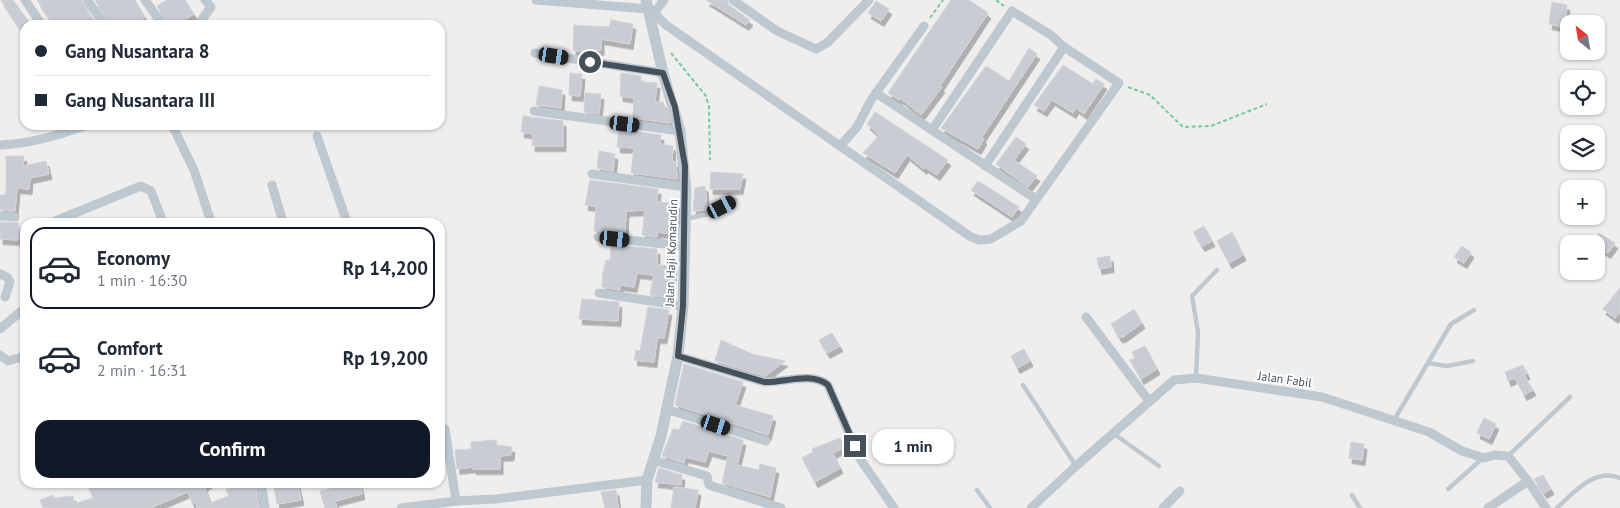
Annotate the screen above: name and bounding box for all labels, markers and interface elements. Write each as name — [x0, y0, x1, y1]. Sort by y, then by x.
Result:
north arrow — [1560, 15, 1605, 60]
map controls — [1560, 15, 1605, 280]
text: Gang Nusantara 8 — [65, 39, 210, 63]
car — [538, 46, 569, 66]
route start — [579, 51, 601, 73]
button: locate — [1560, 70, 1605, 115]
text: Gang Nusantara III — [65, 88, 215, 112]
car — [609, 115, 640, 133]
button: layers — [1560, 125, 1605, 170]
button: + — [1560, 180, 1605, 225]
car — [705, 194, 738, 220]
street label: Jalan Haji Komarudin — [662, 199, 680, 308]
car — [599, 230, 630, 248]
button: − — [1560, 235, 1605, 280]
icon: car — [37, 246, 82, 291]
text: Economy — [97, 246, 170, 270]
text: Rp 14,200 — [343, 256, 428, 280]
text: 1 min · 16:30 — [97, 270, 187, 290]
icon: car — [37, 336, 82, 381]
text: Comfort — [97, 336, 163, 360]
text: Rp 19,200 — [343, 346, 428, 370]
text: 2 min · 16:31 — [97, 360, 187, 380]
street label: Jalan Fabil — [1256, 368, 1313, 390]
car — [699, 413, 732, 437]
button: Confirm — [35, 420, 430, 478]
callout: 1 min — [872, 428, 955, 464]
route end — [844, 435, 866, 457]
text: 1 min — [893, 436, 933, 456]

